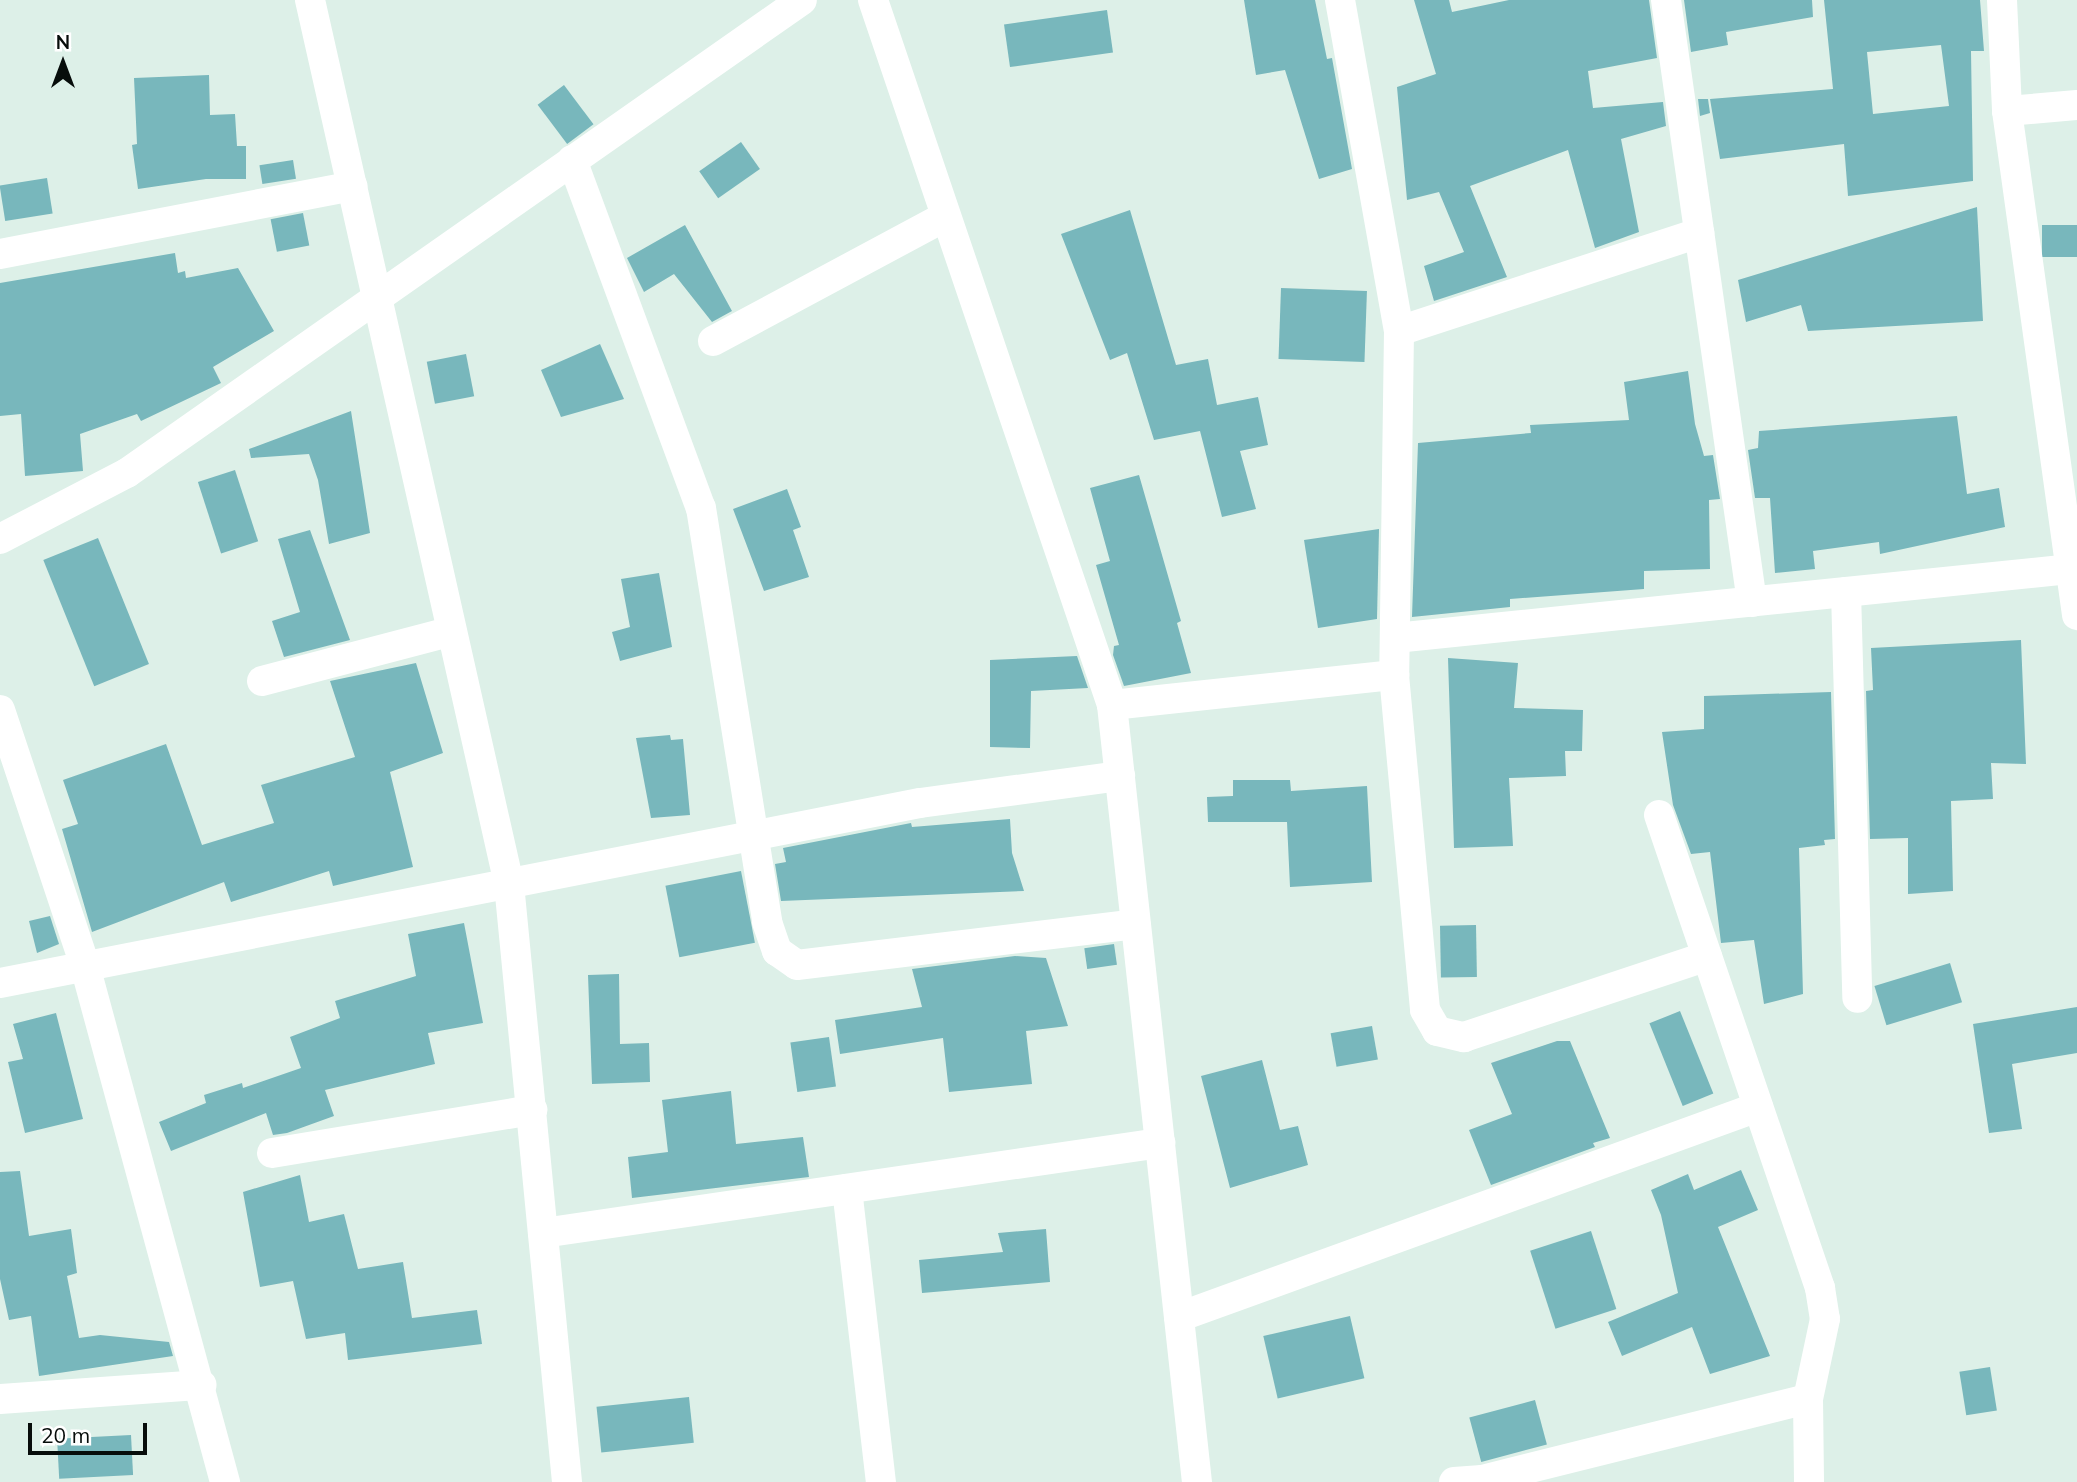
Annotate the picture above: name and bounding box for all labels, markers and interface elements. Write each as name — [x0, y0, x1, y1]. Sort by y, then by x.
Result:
north arrow — [28, 28, 98, 98]
text: N — [56, 30, 70, 54]
scale bar — [32, 1408, 150, 1452]
text: 20 m — [41, 1422, 90, 1448]

